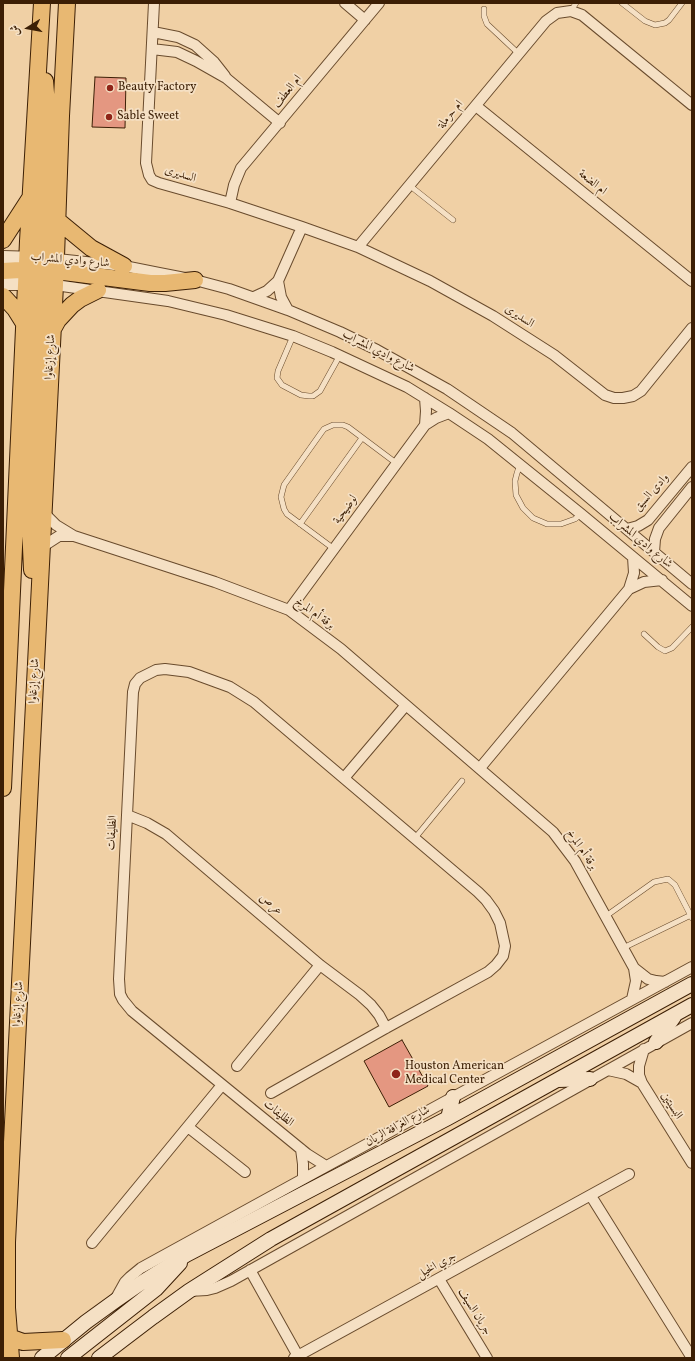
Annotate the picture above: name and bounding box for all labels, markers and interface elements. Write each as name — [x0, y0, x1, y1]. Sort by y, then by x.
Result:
north arrow — [8, 8, 48, 48]
text: ش — [7, 24, 24, 37]
street label: ام العطف — [270, 73, 306, 111]
place label: Beauty Factory — [118, 81, 196, 95]
marker: Beauty Factory — [105, 83, 115, 93]
street label: ام حرملة — [435, 98, 467, 132]
place label: Sable Sweet — [117, 110, 179, 124]
marker: Sable Sweet — [104, 112, 114, 122]
street label: السديرى — [163, 163, 197, 187]
street label: ام الضعة — [575, 167, 609, 199]
street label: شارع وادي المشراب — [30, 250, 110, 272]
street label: السديرى — [502, 302, 536, 332]
street label: شارع وادي المشراب — [339, 328, 417, 376]
street label: شارع إزغاوا — [43, 334, 59, 380]
street label: وادى السيق — [631, 471, 673, 515]
street label: لوضيحية — [331, 493, 361, 527]
street label: شارع وادي المشراب — [605, 510, 675, 572]
street label: برقة أم المرخ — [291, 595, 337, 633]
street label: شارع إزغاوا — [27, 658, 43, 704]
street label: الظليفات — [105, 815, 121, 851]
street label: برقة أم المرخ — [562, 827, 600, 873]
street label: عرص — [255, 891, 285, 919]
street label: شارع إزغاوا — [11, 981, 27, 1027]
place label: Houston American Medical Center — [405, 1060, 504, 1088]
marker: Houston American Medical Center — [390, 1068, 402, 1080]
street label: البسيتين — [657, 1090, 685, 1122]
street label: الظليفات — [260, 1097, 296, 1131]
street label: شارع الغرافة الريان — [363, 1103, 433, 1151]
street label: جري الخيل — [415, 1249, 459, 1283]
street label: جريان السيف — [454, 1286, 494, 1338]

